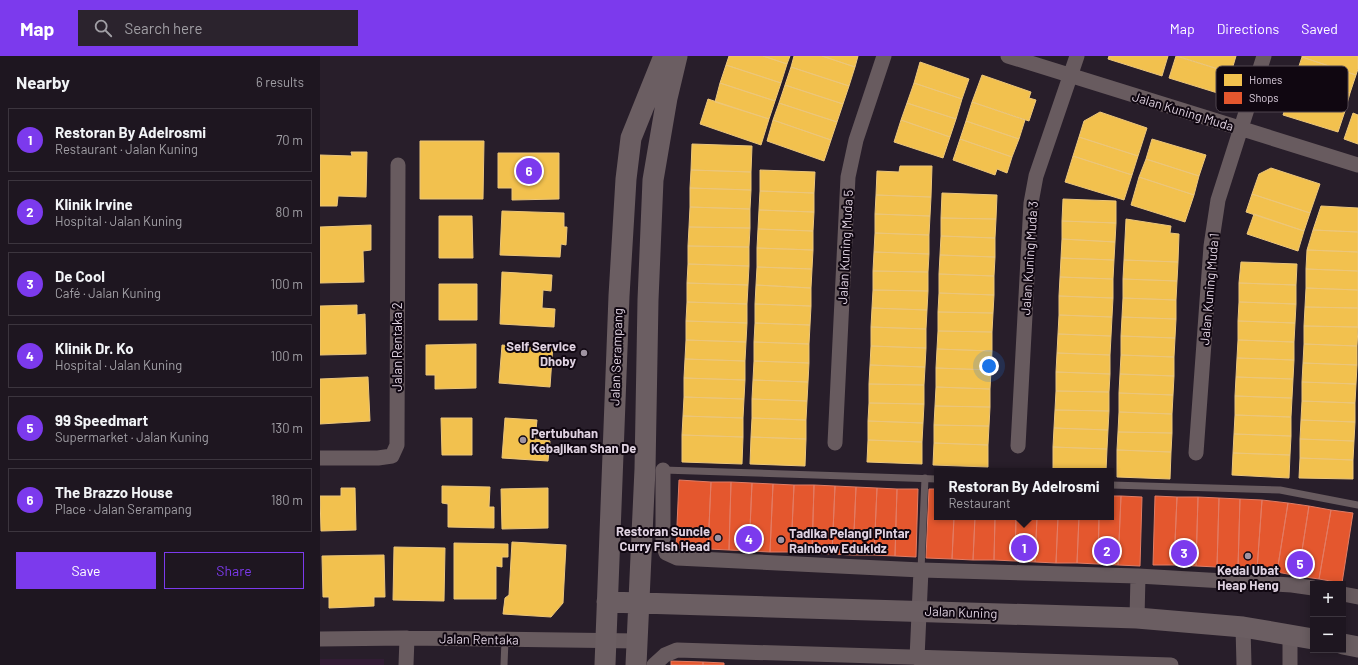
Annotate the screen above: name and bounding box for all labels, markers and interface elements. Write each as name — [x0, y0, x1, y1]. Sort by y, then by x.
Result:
search box — [78, 10, 358, 46]
text: Map — [20, 17, 54, 40]
icon: search — [92, 17, 114, 39]
text: Search here — [124, 19, 202, 37]
text: Map — [1170, 20, 1195, 37]
text: Directions — [1217, 20, 1279, 37]
text: Saved — [1301, 20, 1338, 37]
legend — [1216, 66, 1348, 112]
text: Nearby — [16, 72, 70, 92]
text: Homes — [1249, 73, 1282, 86]
text: 6 results — [256, 74, 304, 90]
street label: Jalan Kuning Muda — [1130, 88, 1236, 134]
text: Shops — [1249, 91, 1279, 104]
text: Restoran By Adelrosmi — [55, 123, 206, 141]
text: 1 — [28, 132, 32, 148]
text: 70 m — [276, 132, 303, 148]
text: Restaurant · Jalan Kuning — [55, 141, 198, 157]
pin: 6 — [516, 156, 542, 186]
street label: Jalan Kuning Muda 5 — [834, 189, 856, 305]
text: Klinik Irvine — [55, 195, 133, 213]
street label: Jalan Kuning Muda 3 — [1017, 200, 1041, 316]
text: 2 — [26, 204, 34, 220]
text: 80 m — [276, 204, 303, 220]
text: Hospital · Jalan Kuning — [55, 213, 182, 229]
street label: Jalan Kuning Muda 1 — [1196, 232, 1222, 346]
text: De Cool — [55, 267, 105, 285]
text: 3 — [26, 276, 34, 292]
text: 100 m — [270, 276, 303, 292]
text: Café · Jalan Kuning — [55, 285, 161, 301]
street label: Jalan Rentaka 2 — [389, 302, 405, 392]
street label: Jalan Serampang — [606, 308, 626, 406]
place label: Self Service Dhoby — [506, 338, 576, 369]
text: Klinik Dr. Ko — [55, 339, 134, 357]
text: 4 — [26, 348, 34, 364]
text: 100 m — [270, 348, 303, 364]
marker: Self Service Dhoby — [579, 348, 589, 358]
your location — [979, 356, 999, 376]
text: Hospital · Jalan Kuning — [55, 357, 182, 373]
text: 99 Speedmart — [55, 411, 148, 429]
text: 5 — [26, 420, 34, 436]
text: 130 m — [271, 420, 303, 436]
place label: Pertubuhan Kebajikan Shan De — [531, 425, 636, 456]
text: Supermarket · Jalan Kuning — [55, 429, 209, 445]
marker: Pertubuhan Kebajikan Shan De — [518, 435, 528, 445]
popup — [934, 468, 1114, 520]
text: Restoran By Adelrosmi — [948, 477, 1100, 495]
text: The Brazzo House — [55, 483, 173, 501]
text: 6 — [27, 492, 33, 508]
text: 180 m — [271, 492, 303, 508]
text: Restaurant — [948, 495, 1011, 511]
text: Place · Jalan Serampang — [55, 501, 192, 517]
place label: Restoran Suncle Curry Fish Head — [616, 523, 710, 554]
pin: 4 — [736, 524, 762, 554]
place label: Tadika Pelangi Pintar Rainbow Edukidz — [789, 525, 910, 556]
marker: Restoran Suncle Curry Fish Head — [713, 533, 723, 543]
pin: 1 — [1011, 533, 1037, 563]
marker: Tadika Pelangi Pintar Rainbow Edukidz — [776, 535, 786, 545]
pin: 2 — [1094, 536, 1120, 566]
pin: 3 — [1171, 538, 1197, 568]
pin: 5 — [1287, 549, 1313, 579]
marker: Kedai Ubat Heap Heng — [1243, 551, 1253, 561]
button: Save — [16, 552, 156, 589]
button: Share — [164, 552, 304, 589]
place label: Kedai Ubat Heap Heng — [1217, 562, 1279, 593]
map controls — [1310, 581, 1346, 653]
button: + — [1310, 581, 1346, 617]
street label: Jalan Kuning — [924, 603, 998, 621]
button: − — [1310, 617, 1346, 653]
street label: Jalan Rentaka — [439, 630, 519, 648]

